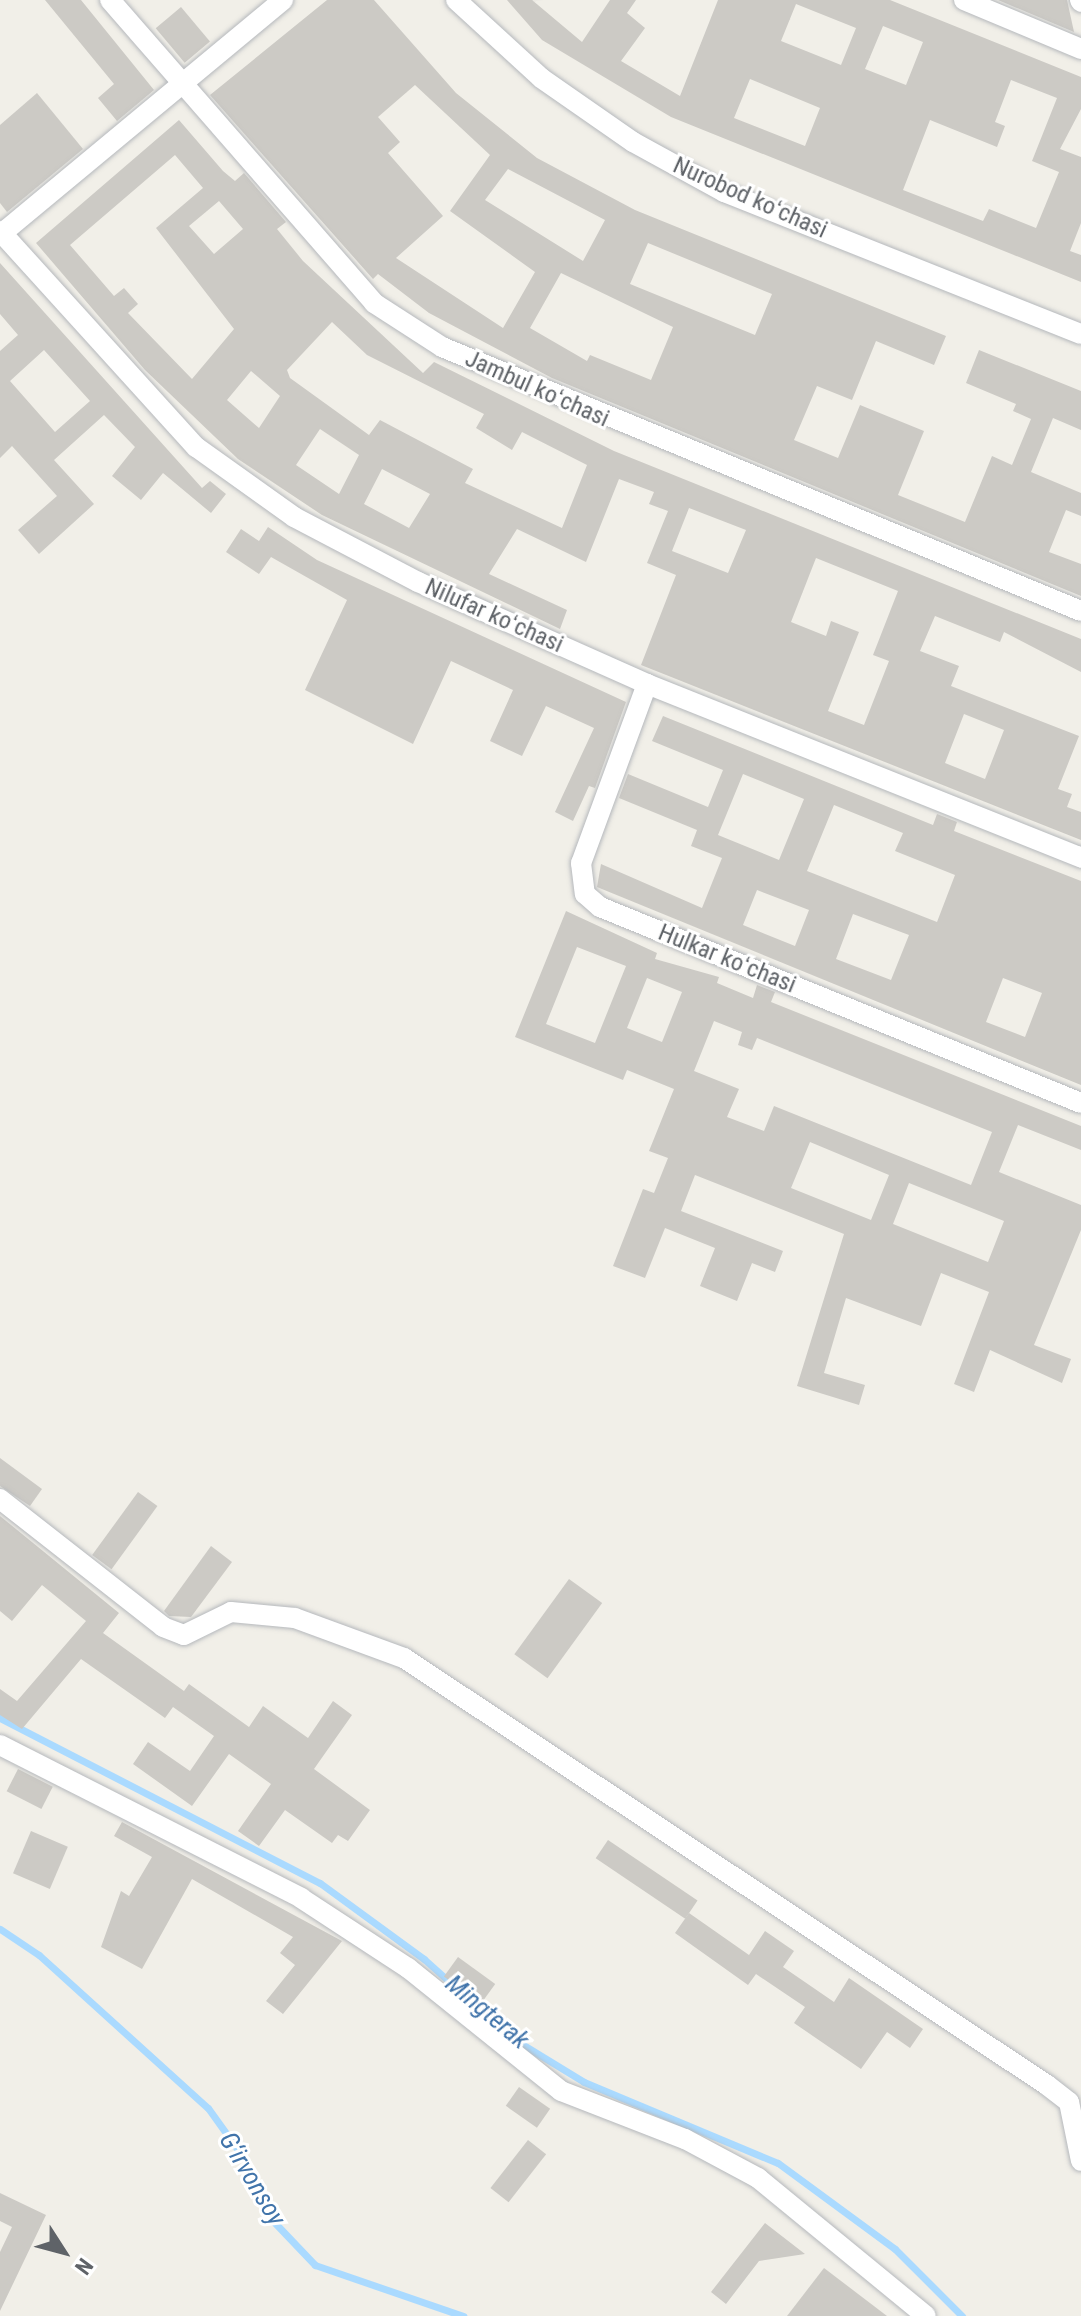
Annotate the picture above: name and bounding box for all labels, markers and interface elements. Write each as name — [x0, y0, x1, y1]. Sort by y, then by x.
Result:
street label: Nurobod koʻchasi — [668, 151, 832, 245]
street label: Jambul koʻchasi — [461, 344, 613, 434]
street label: Nilufar koʻchasi — [420, 573, 568, 659]
street label: Hulkar koʻchasi — [654, 918, 800, 1000]
water label: Mingterak — [439, 1968, 535, 2056]
water label: G‘irvonsoy — [212, 2127, 292, 2231]
north arrow — [24, 2212, 104, 2292]
text: N — [70, 2254, 98, 2279]

